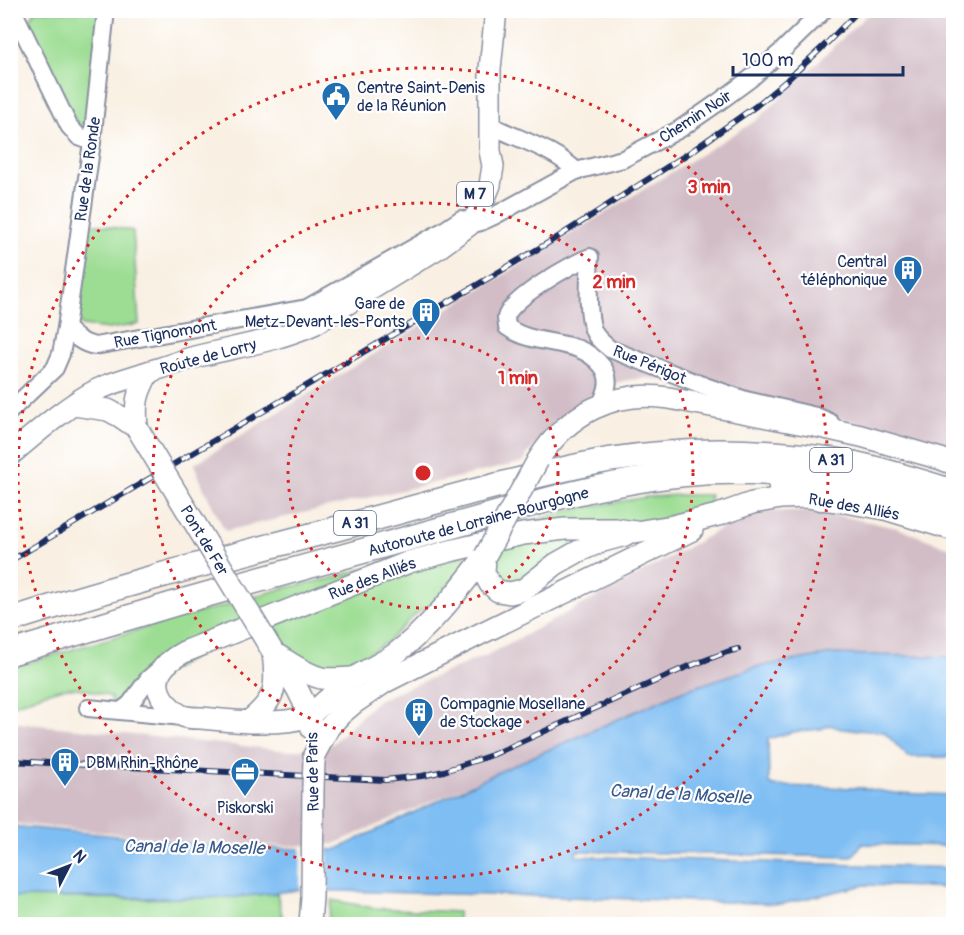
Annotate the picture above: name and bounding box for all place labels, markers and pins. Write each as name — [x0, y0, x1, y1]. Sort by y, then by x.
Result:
place label: Centre Saint-Denis de la Réunion — [357, 78, 485, 116]
public building icon: Centre Saint-Denis de la Réunion — [320, 80, 352, 122]
place label: Central téléphonique — [800, 252, 887, 290]
building icon: Central téléphonique — [892, 254, 924, 296]
place label: Gare de Metz-Devant-les-Ponts — [245, 294, 405, 332]
building icon: Gare de Metz-Devant-les-Ponts — [410, 296, 442, 338]
centre of rings — [413, 463, 433, 483]
place label: Compagnie Mosellane de Stockage — [440, 694, 585, 732]
building icon: Compagnie Mosellane de Stockage — [403, 696, 435, 738]
building icon: DBM Rhin-Rhône — [49, 746, 81, 788]
place label: DBM Rhin-Rhône — [86, 753, 198, 773]
office icon: Piskorski — [229, 756, 261, 798]
place label: Piskorski — [217, 798, 273, 818]

